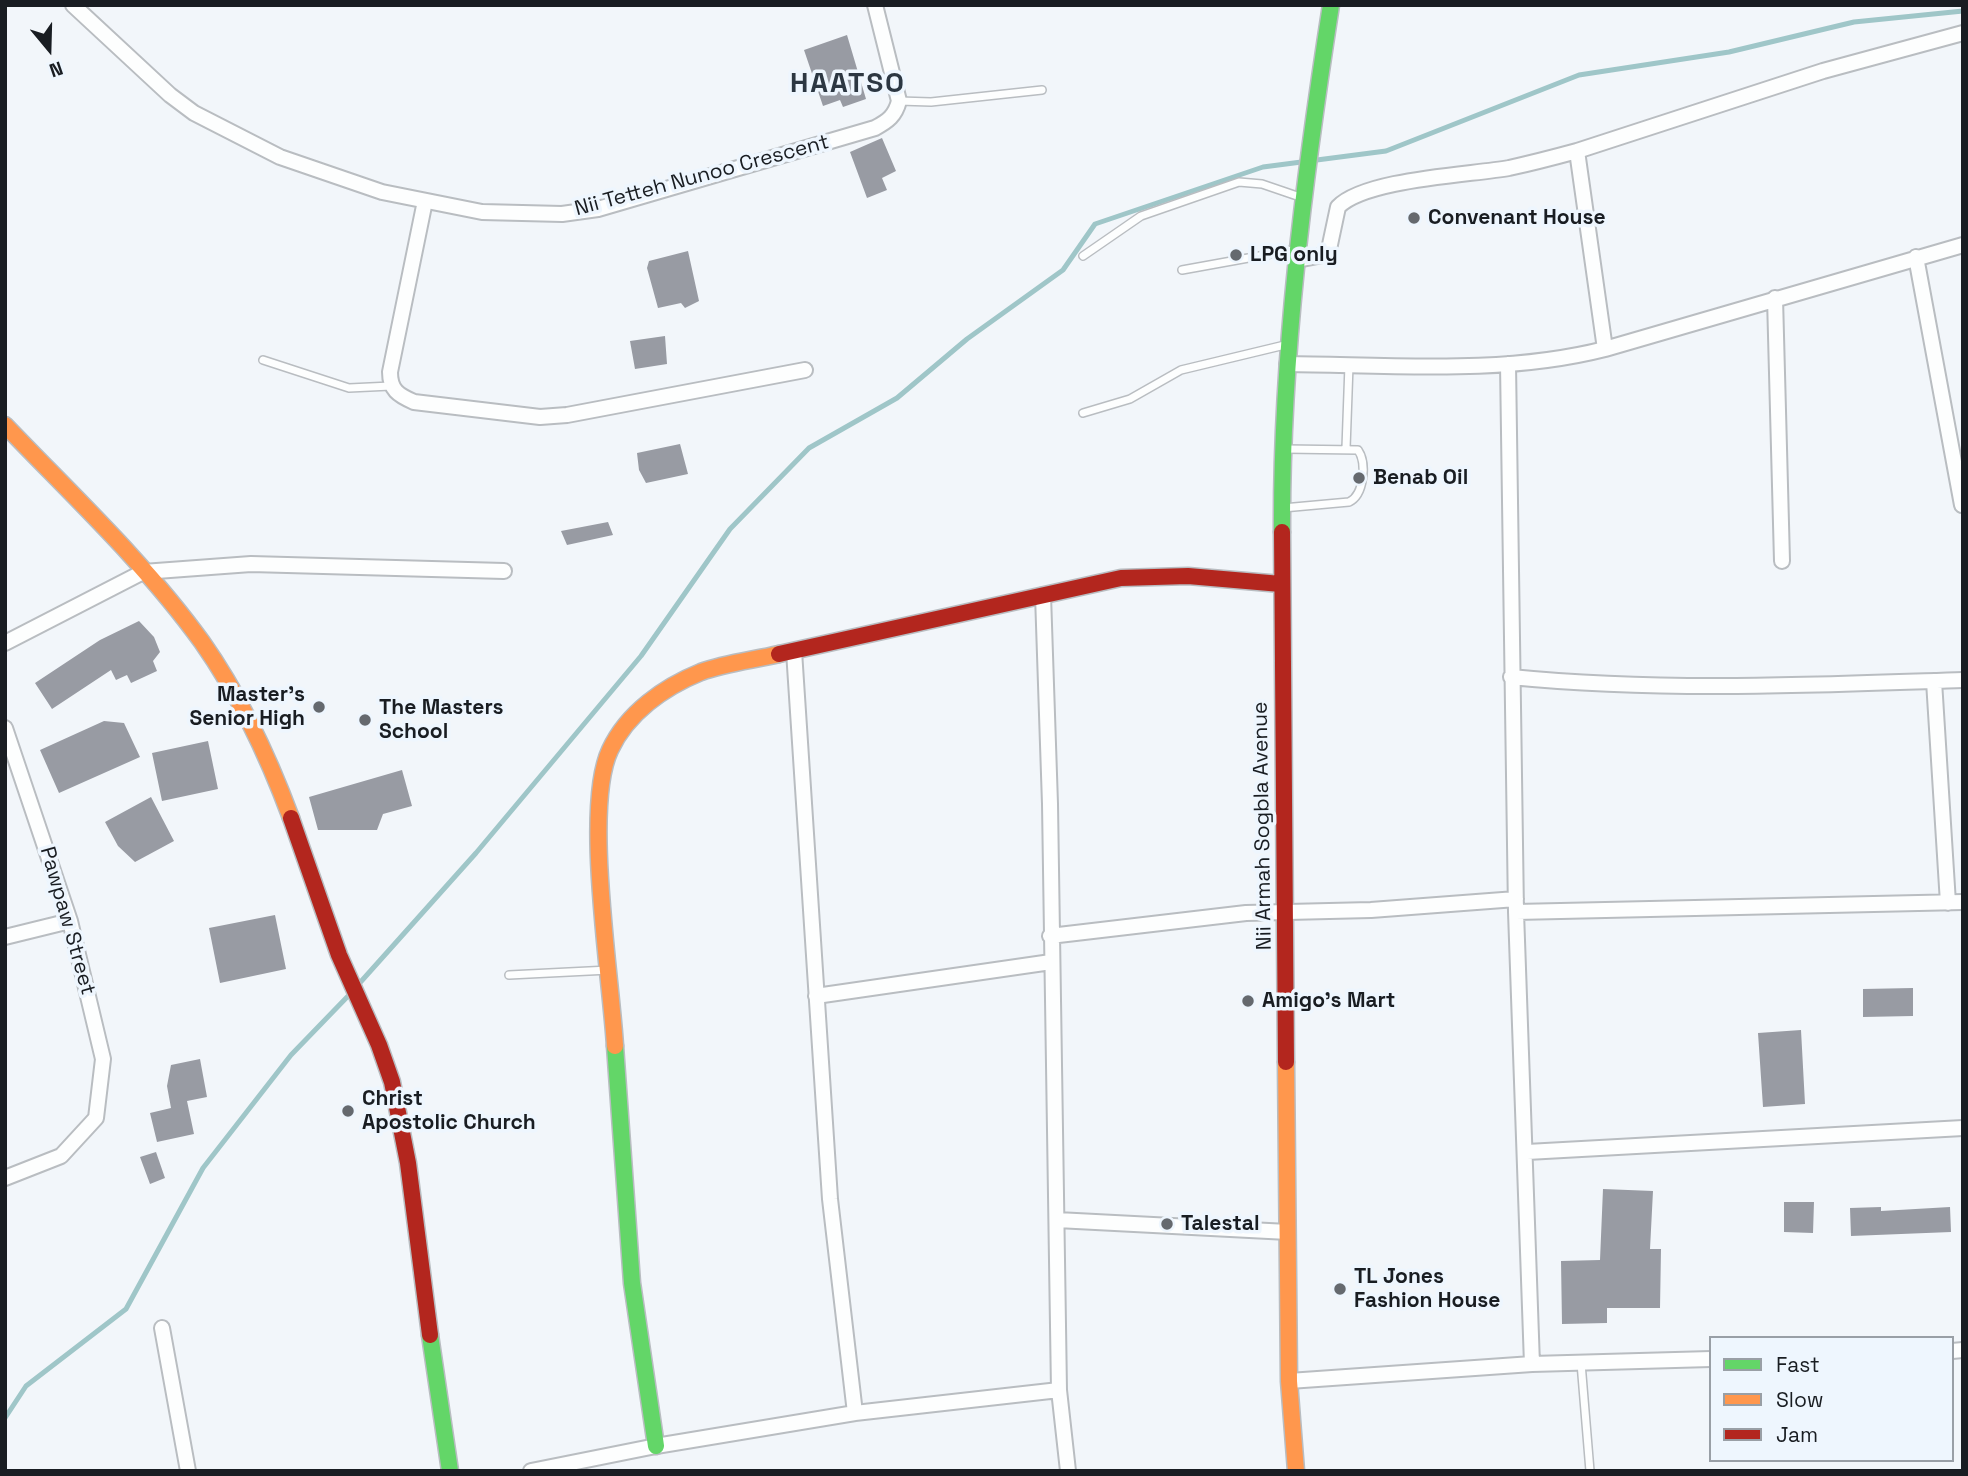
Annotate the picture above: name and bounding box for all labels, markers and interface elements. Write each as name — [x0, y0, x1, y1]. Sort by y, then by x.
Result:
north arrow — [14, 14, 84, 84]
text: N — [46, 55, 66, 83]
district label: HAATSO — [791, 67, 905, 101]
street label: Nii Tetteh Nunoo Crescent — [572, 130, 832, 222]
place label: Convenant House — [1428, 205, 1606, 231]
marker: Convenant House — [1406, 210, 1422, 226]
place label: LPG only — [1250, 242, 1338, 268]
marker: LPG only — [1228, 247, 1244, 263]
place label: Benab Oil — [1373, 465, 1468, 491]
marker: Benab Oil — [1351, 470, 1367, 486]
place label: Master’s Senior High — [189, 682, 305, 732]
place label: The Masters School — [379, 695, 503, 745]
marker: Master’s Senior High — [311, 699, 327, 715]
street label: Nii Armah Sogbla Avenue — [1248, 701, 1278, 951]
marker: The Masters School — [357, 712, 373, 728]
street label: Pawpaw Street — [34, 844, 100, 998]
place label: Amigo's Mart — [1262, 988, 1395, 1014]
marker: Amigo's Mart — [1240, 993, 1256, 1009]
place label: Christ Apostolic Church — [362, 1086, 536, 1136]
marker: Christ Apostolic Church — [340, 1103, 356, 1119]
place label: Talestal — [1181, 1211, 1259, 1237]
marker: Talestal — [1159, 1216, 1175, 1232]
place label: TL Jones Fashion House — [1354, 1264, 1500, 1314]
marker: TL Jones Fashion House — [1332, 1281, 1348, 1297]
legend — [1709, 1336, 1954, 1462]
text: Fast — [1776, 1351, 1820, 1378]
text: Slow — [1776, 1386, 1824, 1413]
text: Jam — [1776, 1421, 1818, 1448]

